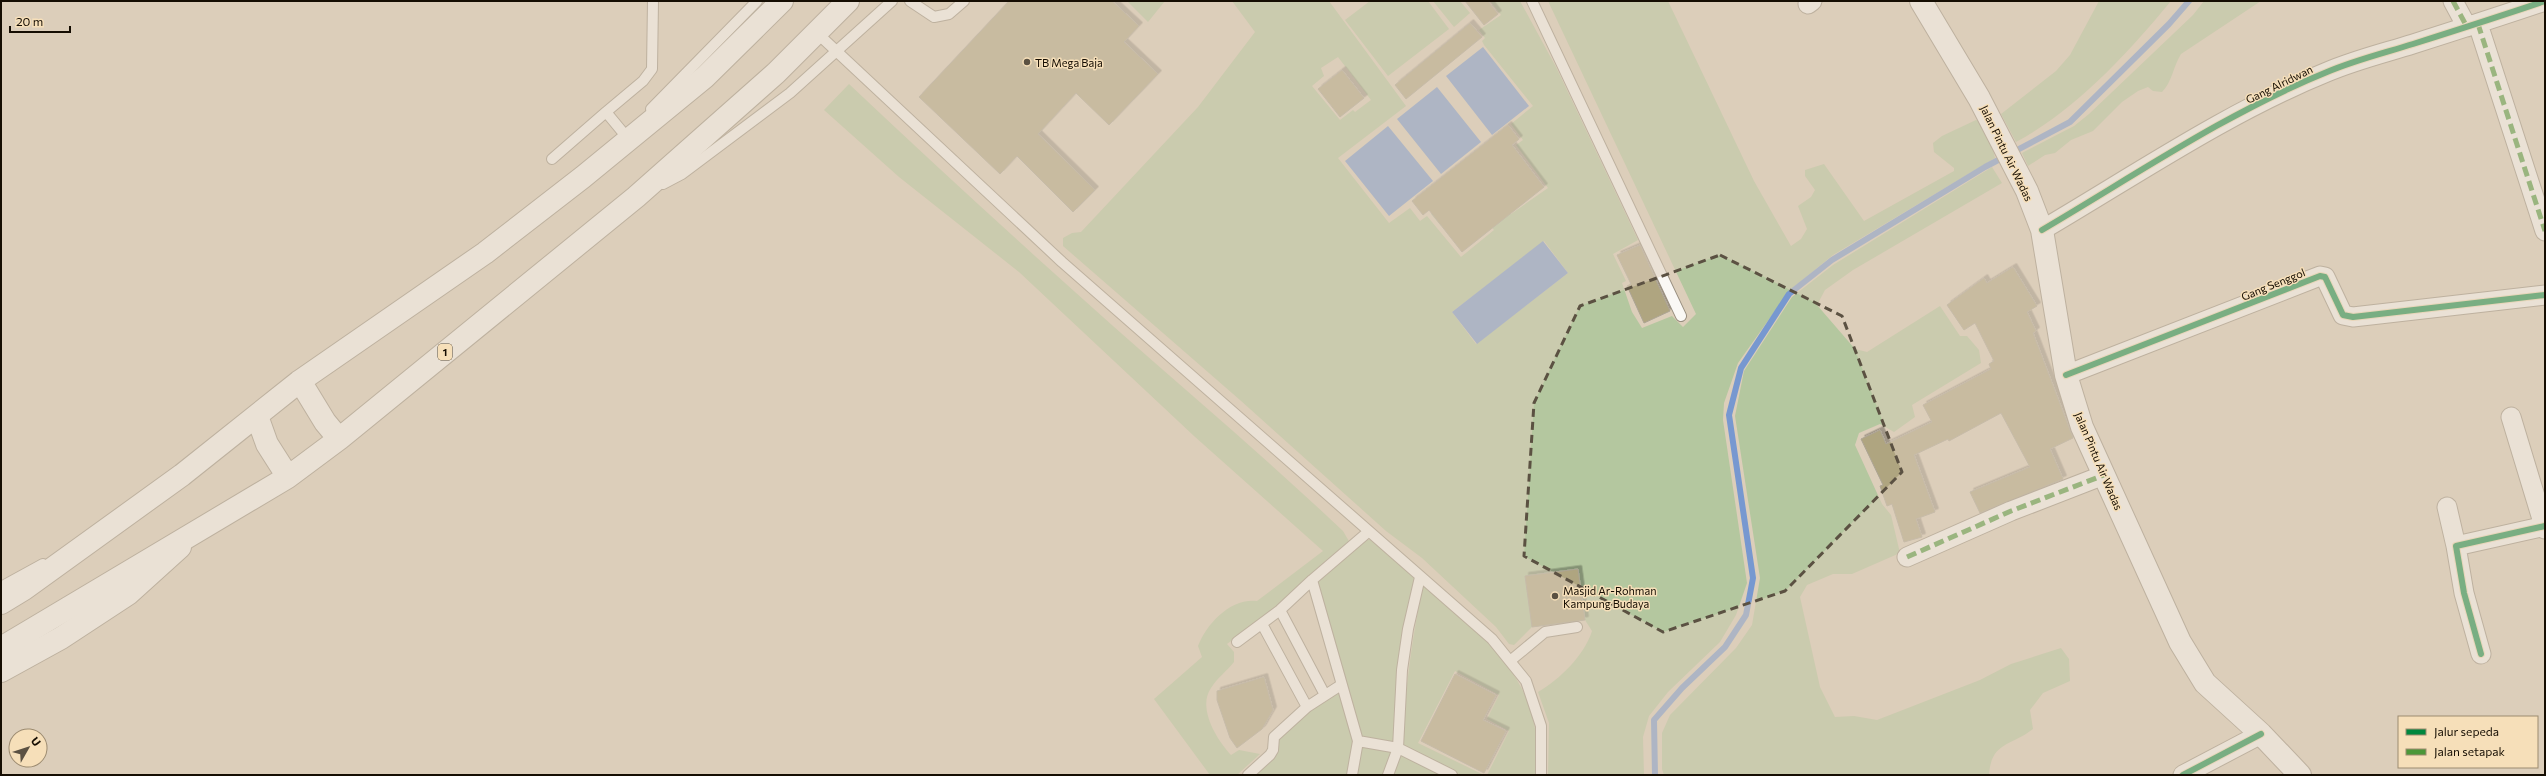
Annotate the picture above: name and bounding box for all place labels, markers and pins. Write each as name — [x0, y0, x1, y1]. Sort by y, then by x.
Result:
place label: TB Mega Baja — [1035, 56, 1103, 69]
marker: TB Mega Baja — [1022, 57, 1032, 67]
place label: Masjid Ar-Rohman Kampung Budaya — [1563, 584, 1656, 610]
marker: Masjid Ar-Rohman Kampung Budaya — [1550, 591, 1560, 601]

